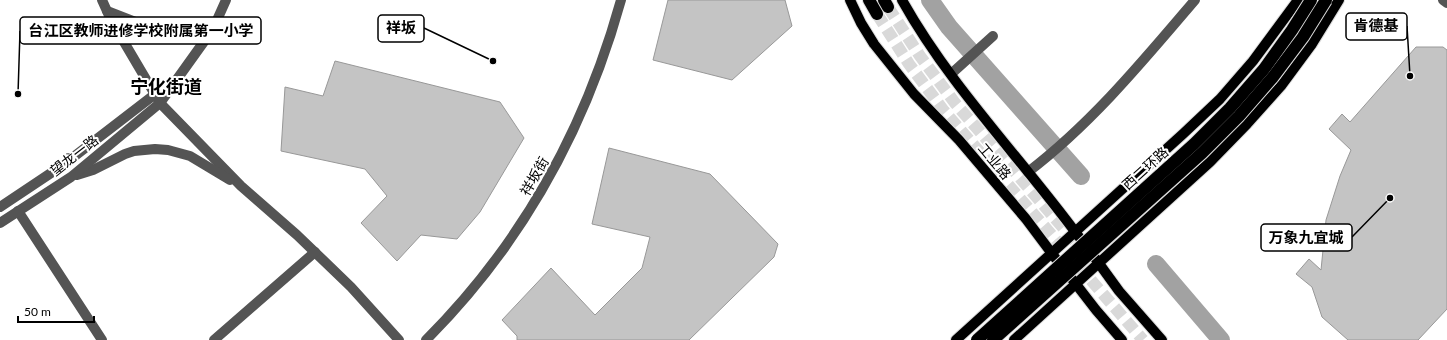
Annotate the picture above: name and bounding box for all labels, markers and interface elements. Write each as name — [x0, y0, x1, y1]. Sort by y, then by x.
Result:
callout: 肯德基 — [1346, 13, 1407, 40]
callout: 祥坂 — [378, 15, 424, 42]
text: 肯德基 — [1353, 16, 1399, 34]
callout: 台江区教师进修学校附属第一小学 — [20, 17, 261, 44]
text: 祥坂 — [386, 18, 416, 36]
text: 台江区教师进修学校附属第一小学 — [28, 21, 254, 39]
district label: 宁化街道 — [130, 75, 202, 97]
street label: 望龙一路 — [47, 131, 101, 179]
street label: 工业路 — [975, 139, 1015, 183]
street label: 西二环路 — [1119, 143, 1171, 193]
street label: 祥坂街 — [516, 154, 552, 198]
callout: 万象九宜城 — [1261, 224, 1352, 251]
text: 万象九宜城 — [1268, 228, 1344, 246]
scale bar — [18, 298, 94, 324]
text: 50 m — [24, 304, 51, 319]

